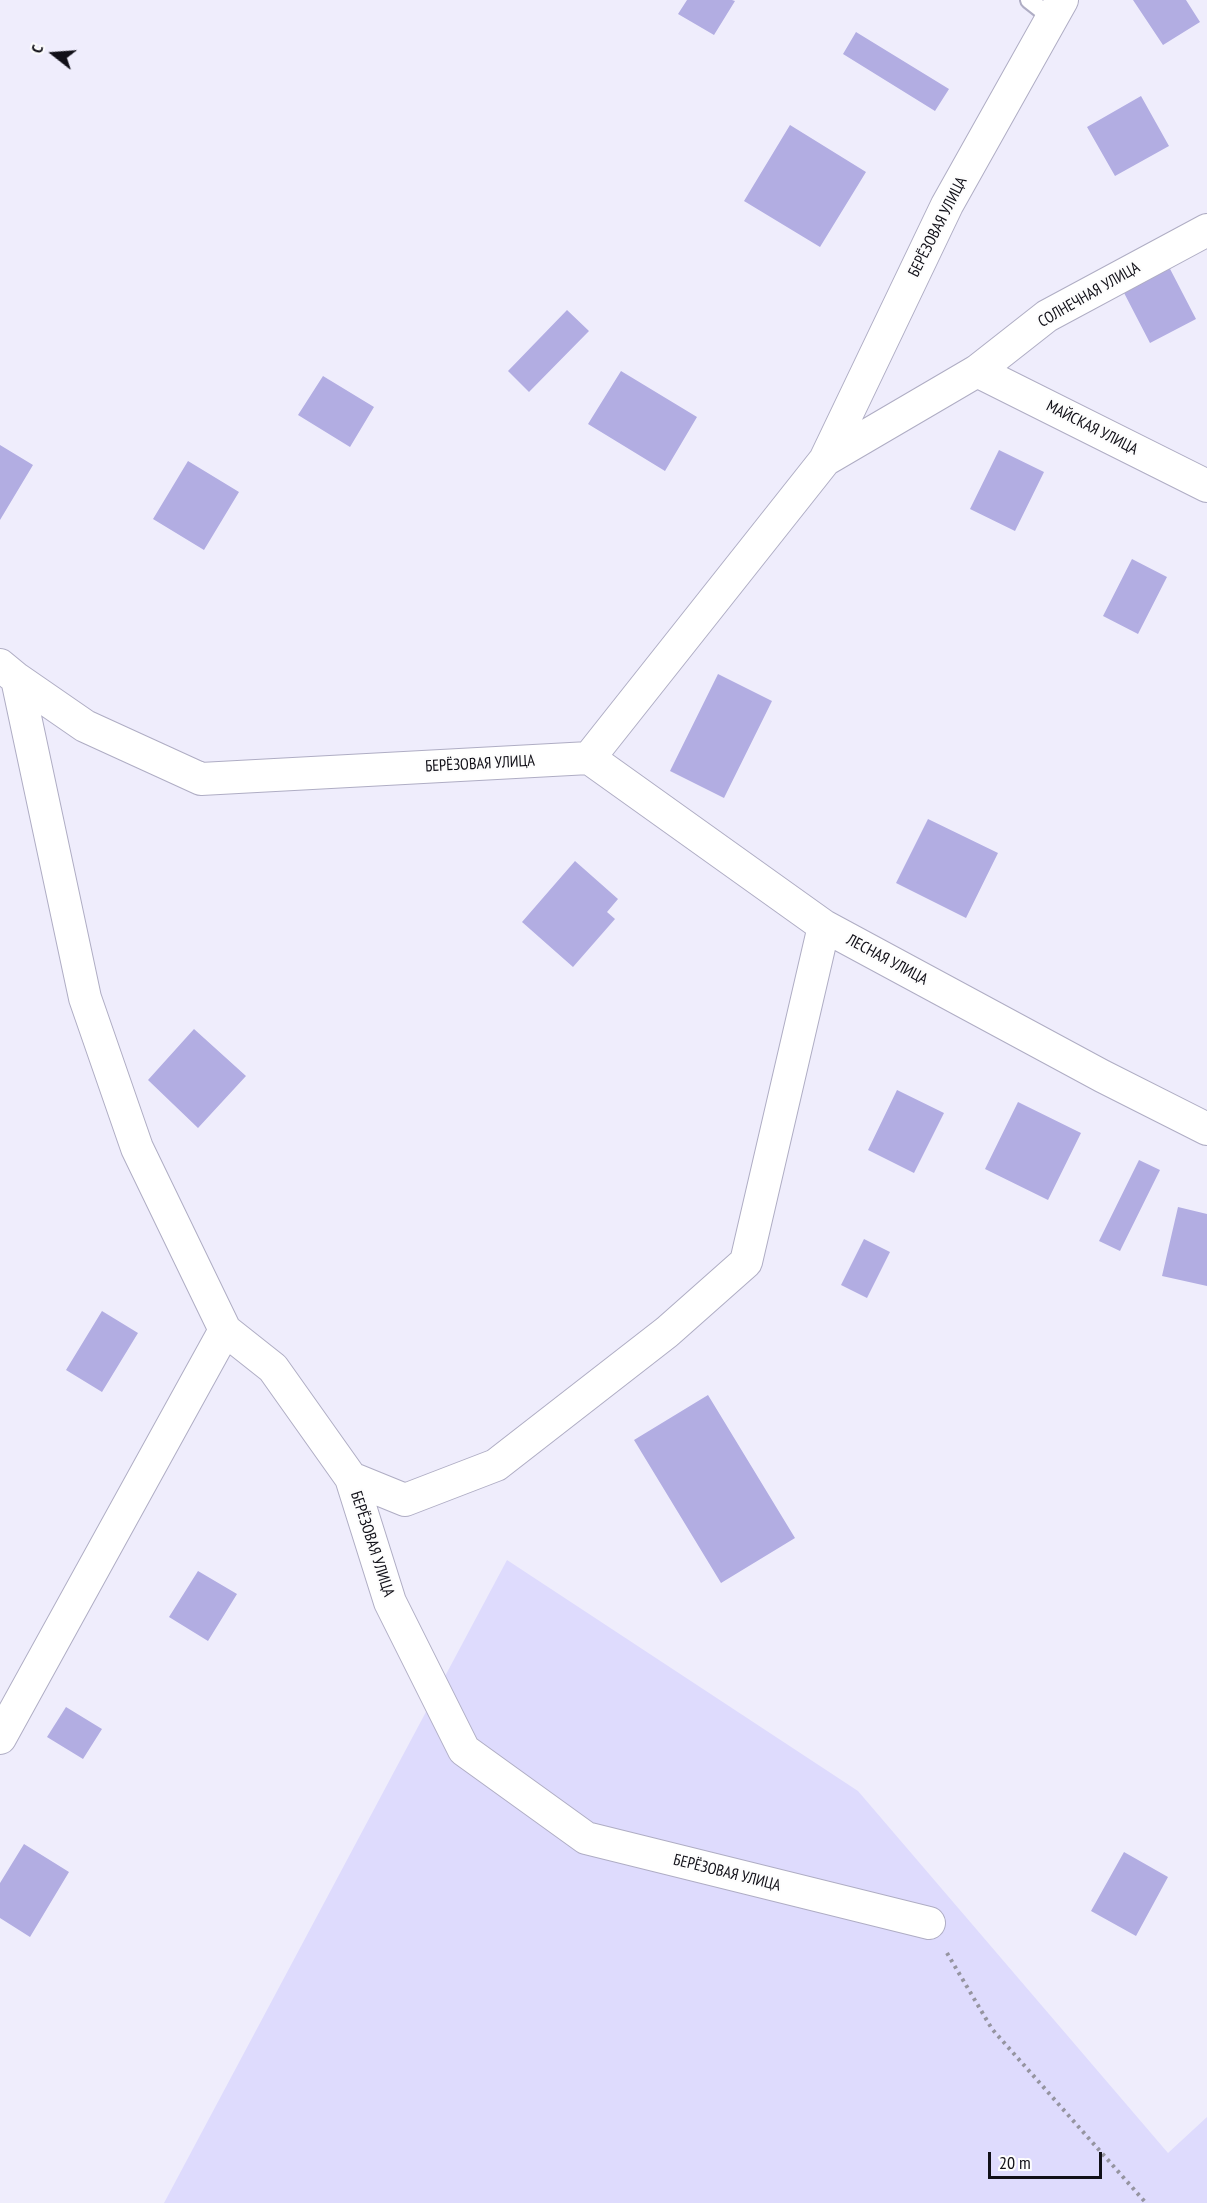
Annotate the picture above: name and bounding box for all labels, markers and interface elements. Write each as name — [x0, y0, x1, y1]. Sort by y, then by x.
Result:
north arrow — [24, 24, 84, 84]
text: С — [26, 42, 47, 55]
street label: БЕРЁЗОВАЯ УЛИЦА — [905, 174, 971, 280]
street label: СОЛНЕЧНАЯ УЛИЦА — [1035, 258, 1143, 332]
street label: МАЙСКАЯ УЛИЦА — [1043, 397, 1141, 459]
street label: БЕРЁЗОВАЯ УЛИЦА — [425, 752, 535, 776]
street label: ЛЕСНАЯ УЛИЦА — [843, 931, 931, 989]
street label: БЕРЁЗОВАЯ УЛИЦА — [346, 1489, 398, 1599]
street label: БЕРЁЗОВАЯ УЛИЦА — [671, 1850, 783, 1896]
scale bar — [991, 2140, 1105, 2178]
text: 20 m — [999, 2151, 1031, 2174]

